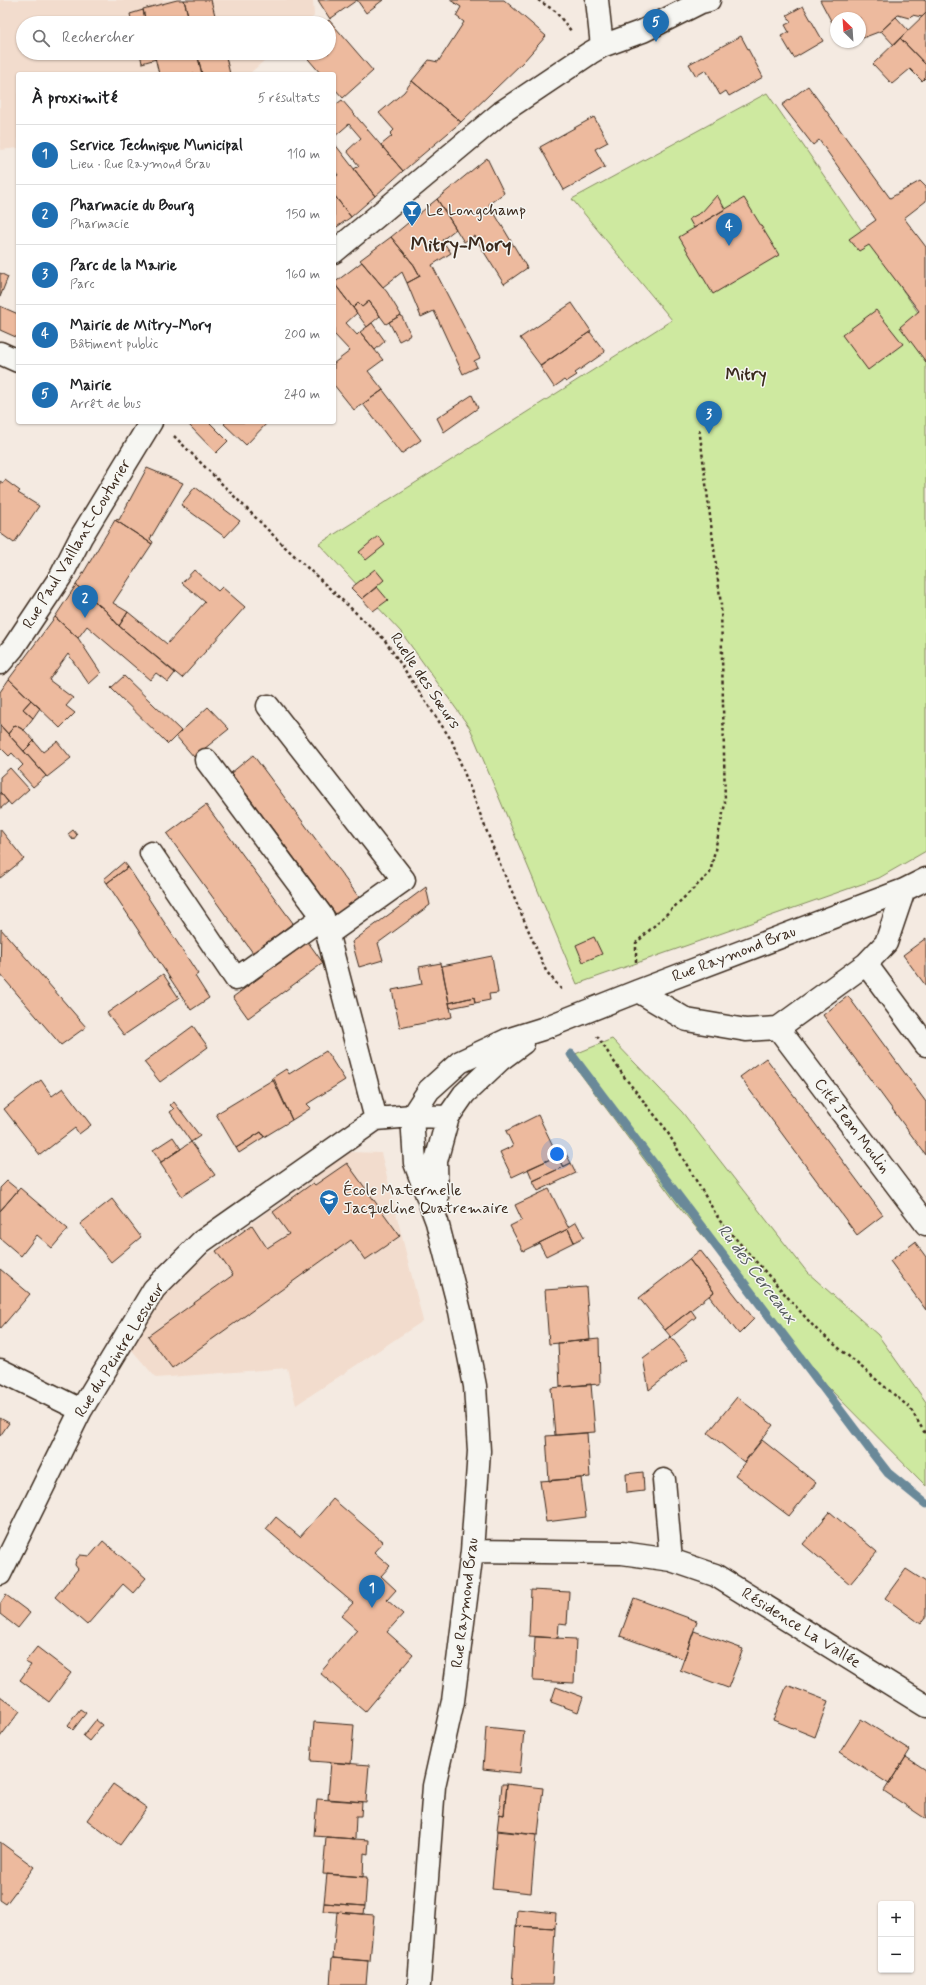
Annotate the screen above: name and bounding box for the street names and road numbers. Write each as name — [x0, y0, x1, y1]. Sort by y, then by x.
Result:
street label: Rue Paul Vaillant-Couturier — [18, 455, 136, 633]
street label: Ruelle des Sœurs — [385, 629, 465, 733]
street label: Rue Raymond Brau — [669, 921, 799, 987]
street label: Cité Jean Moulin — [809, 1074, 895, 1178]
street label: Rue du Peintre Lesueur — [70, 1278, 170, 1421]
street label: Rue Raymond Brau — [447, 1537, 483, 1669]
street label: Résidence La Vallée — [737, 1583, 865, 1673]

